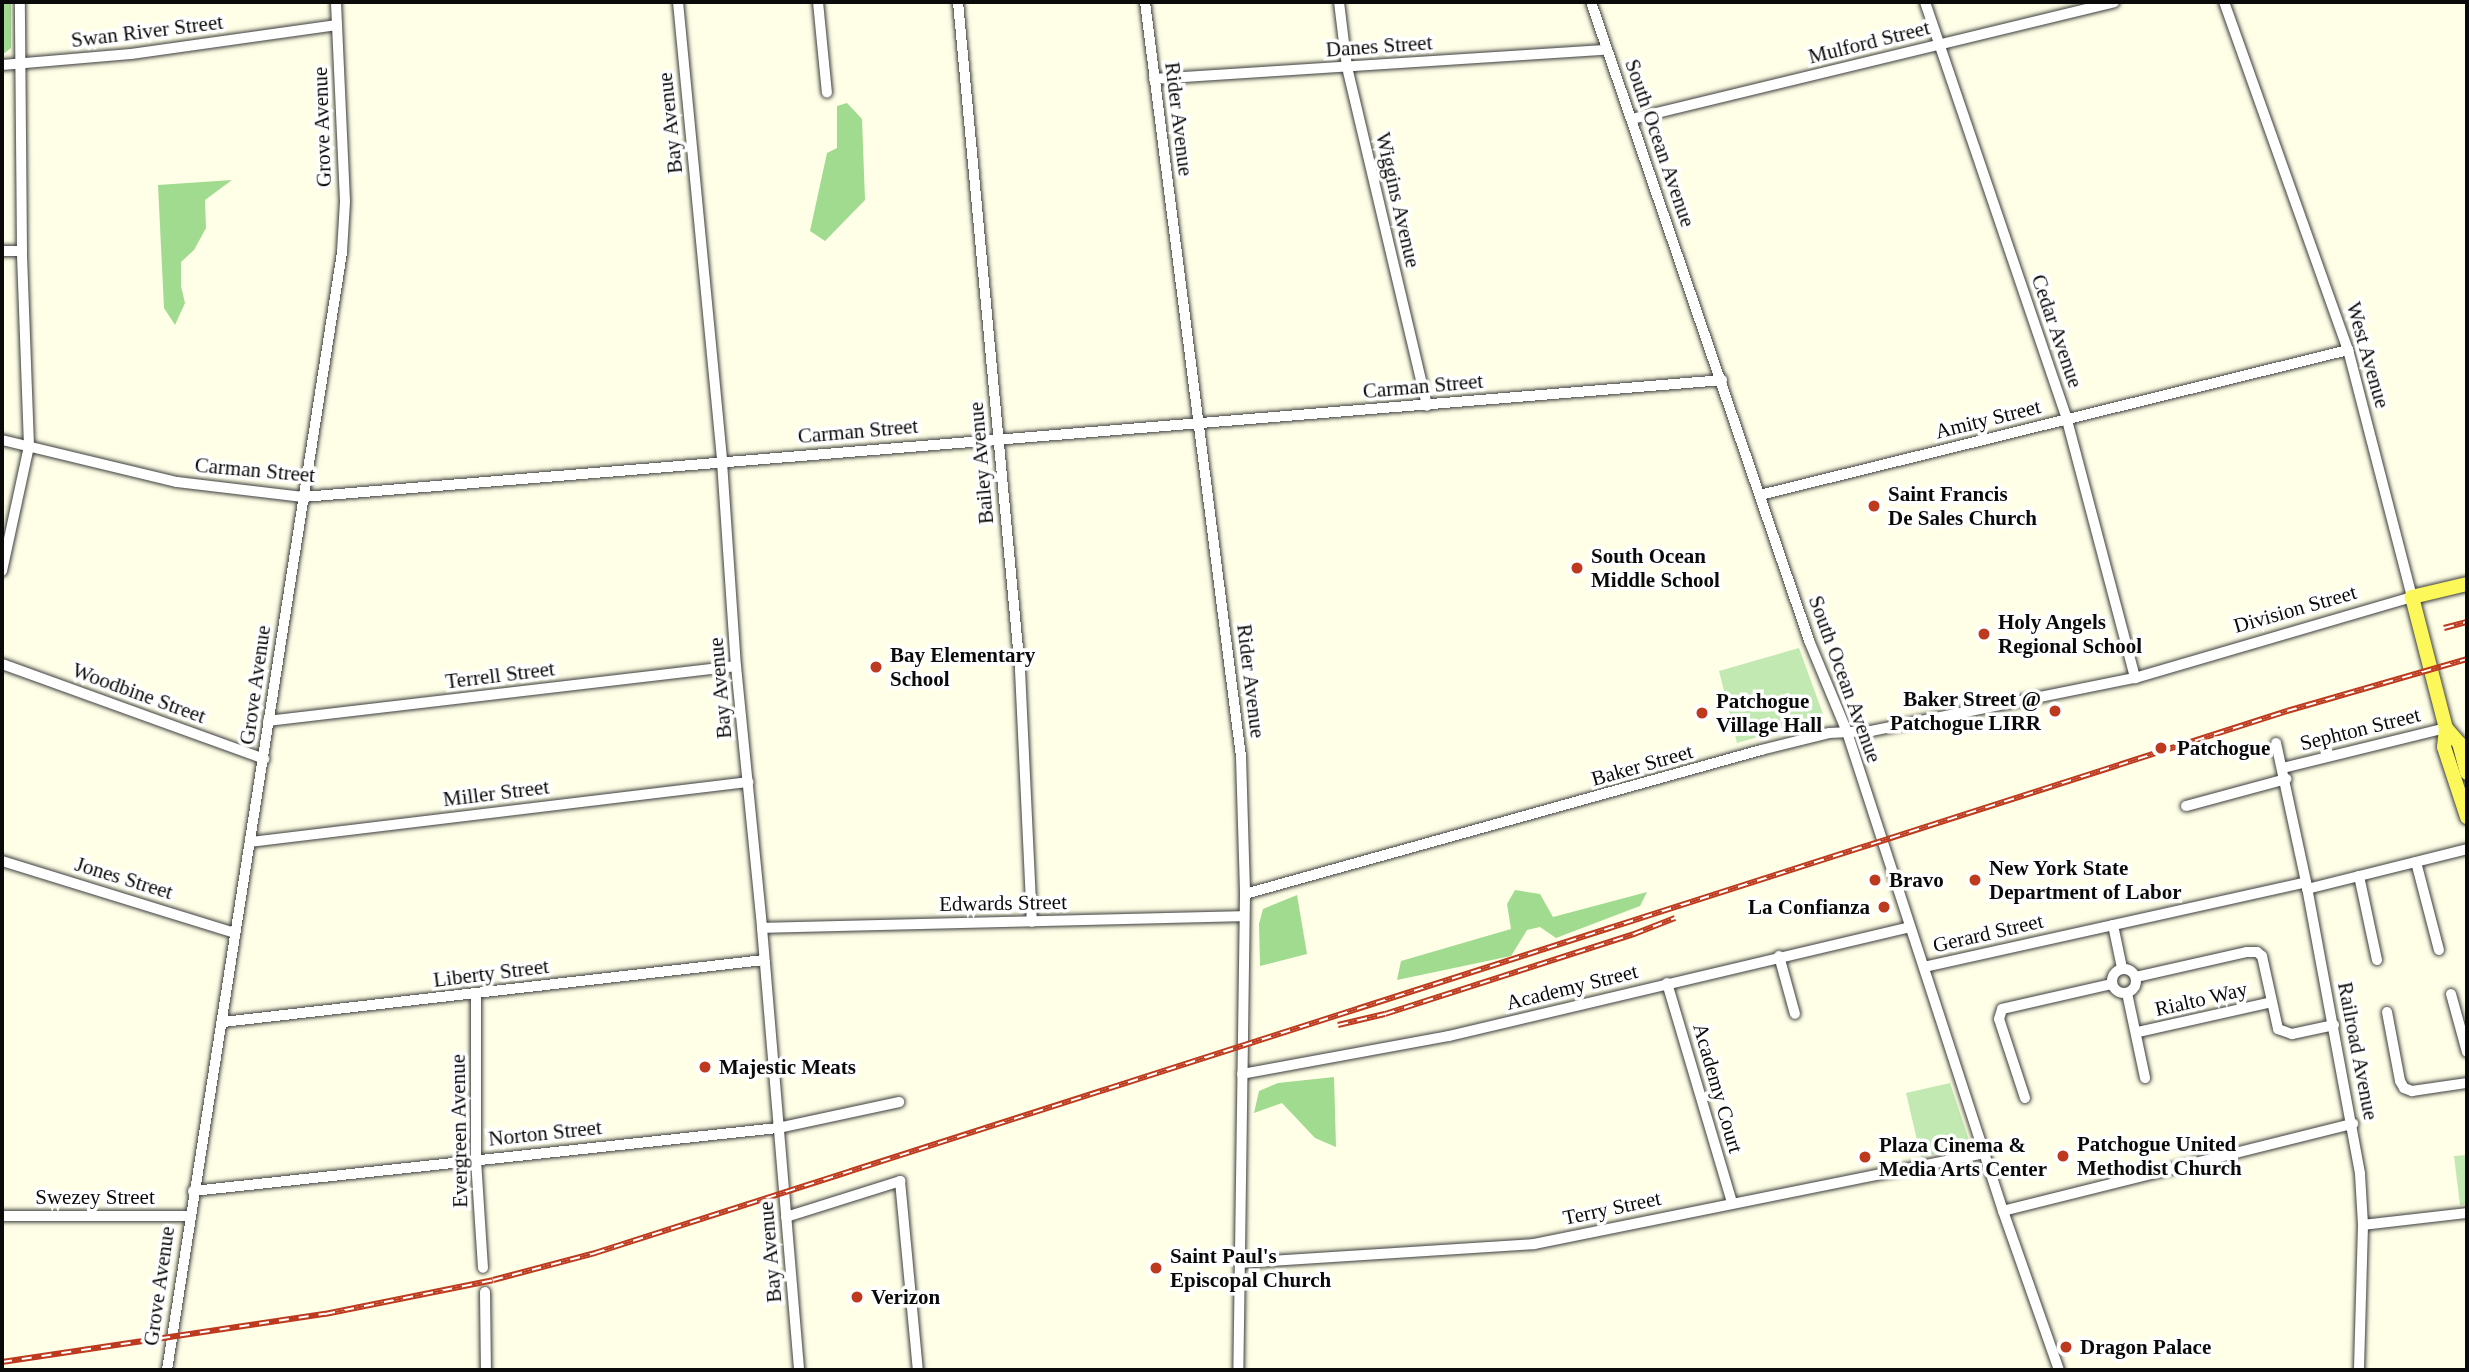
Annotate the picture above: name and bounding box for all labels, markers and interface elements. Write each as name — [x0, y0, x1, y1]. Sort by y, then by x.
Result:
street label: Swan River Street — [70, 9, 224, 53]
street label: Mulford Street — [1806, 15, 1932, 69]
street label: Danes Street — [1325, 30, 1433, 62]
street label: South Ocean Avenue — [1619, 55, 1701, 231]
street label: Rider Avenue — [1159, 60, 1199, 178]
street label: Grove Avenue — [307, 66, 337, 188]
street label: Bay Avenue — [652, 71, 688, 175]
street label: Wiggins Avenue — [1370, 129, 1426, 271]
street label: Cedar Avenue — [2026, 271, 2088, 391]
street label: West Avenue — [2341, 298, 2395, 412]
street label: Carman Street — [1362, 368, 1484, 404]
street label: Amity Street — [1933, 394, 2043, 444]
street label: Bailey Avenue — [963, 400, 999, 526]
street label: Carman Street — [797, 413, 919, 449]
street label: Carman Street — [194, 452, 316, 488]
place label: Saint Francis De Sales Church — [1888, 481, 2037, 531]
marker: Saint Francis De Sales Church — [1866, 498, 1882, 514]
place label: South Ocean Middle School — [1591, 543, 1720, 593]
marker: South Ocean Middle School — [1569, 560, 1585, 576]
street label: Division Street — [2231, 579, 2359, 639]
street label: South Ocean Avenue — [1803, 592, 1887, 766]
place label: Holy Angels Regional School — [1998, 609, 2142, 659]
street label: Rider Avenue — [1231, 622, 1271, 740]
street label: Grove Avenue — [234, 623, 276, 747]
marker: Holy Angels Regional School — [1976, 626, 1992, 642]
street label: Bay Avenue — [703, 636, 737, 740]
place label: Bay Elementary School — [890, 642, 1035, 692]
street label: Terrell Street — [444, 656, 556, 694]
street label: Woodbine Street — [69, 657, 209, 729]
marker: Bay Elementary School — [868, 659, 884, 675]
place label: Baker Street @ Patchogue LIRR — [1890, 686, 2041, 736]
place label: Patchogue Village Hall — [1716, 688, 1822, 738]
street label: Sephton Street — [2297, 702, 2423, 756]
marker: Baker Street @ Patchogue LIRR — [2047, 703, 2063, 719]
marker: Patchogue Village Hall — [1694, 705, 1710, 721]
place label: Patchogue — [2177, 735, 2270, 761]
marker: Patchogue — [2151, 738, 2171, 758]
street label: Baker Street — [1588, 739, 1696, 791]
street label: Miller Street — [442, 774, 550, 812]
street label: Jones Street — [72, 851, 176, 905]
place label: New York State Department of Labor — [1989, 855, 2181, 905]
place label: Bravo — [1889, 867, 1944, 893]
marker: Bravo — [1867, 872, 1883, 888]
marker: New York State Department of Labor — [1967, 872, 1983, 888]
street label: Edwards Street — [939, 889, 1067, 917]
place label: La Confianza — [1748, 894, 1870, 920]
marker: La Confianza — [1876, 899, 1892, 915]
street label: Gerard Street — [1930, 908, 2046, 958]
street label: Liberty Street — [432, 953, 550, 993]
street label: Academy Street — [1504, 958, 1640, 1016]
street label: Rialto Way — [2152, 976, 2250, 1022]
street label: Railroad Avenue — [2332, 979, 2384, 1123]
street label: Academy Court — [1687, 1020, 1749, 1156]
street label: Evergreen Avenue — [445, 1053, 473, 1209]
place label: Majestic Meats — [719, 1054, 856, 1080]
marker: Majestic Meats — [697, 1059, 713, 1075]
street label: Norton Street — [487, 1115, 603, 1151]
place label: Patchogue United Methodist Church — [2077, 1131, 2242, 1181]
place label: Plaza Cinema & Media Arts Center — [1879, 1132, 2048, 1182]
marker: Patchogue United Methodist Church — [2055, 1148, 2071, 1164]
marker: Plaza Cinema & Media Arts Center — [1857, 1149, 1873, 1165]
street label: Swezey Street — [35, 1184, 155, 1210]
street label: Terry Street — [1561, 1185, 1663, 1231]
street label: Bay Avenue — [753, 1200, 787, 1304]
street label: Grove Avenue — [138, 1224, 180, 1348]
place label: Saint Paul's Episcopal Church — [1170, 1243, 1331, 1293]
marker: Saint Paul's Episcopal Church — [1148, 1260, 1164, 1276]
place label: Verizon — [871, 1284, 940, 1310]
marker: Verizon — [849, 1289, 865, 1305]
place label: Dragon Palace — [2080, 1334, 2211, 1360]
marker: Dragon Palace — [2058, 1339, 2074, 1355]

